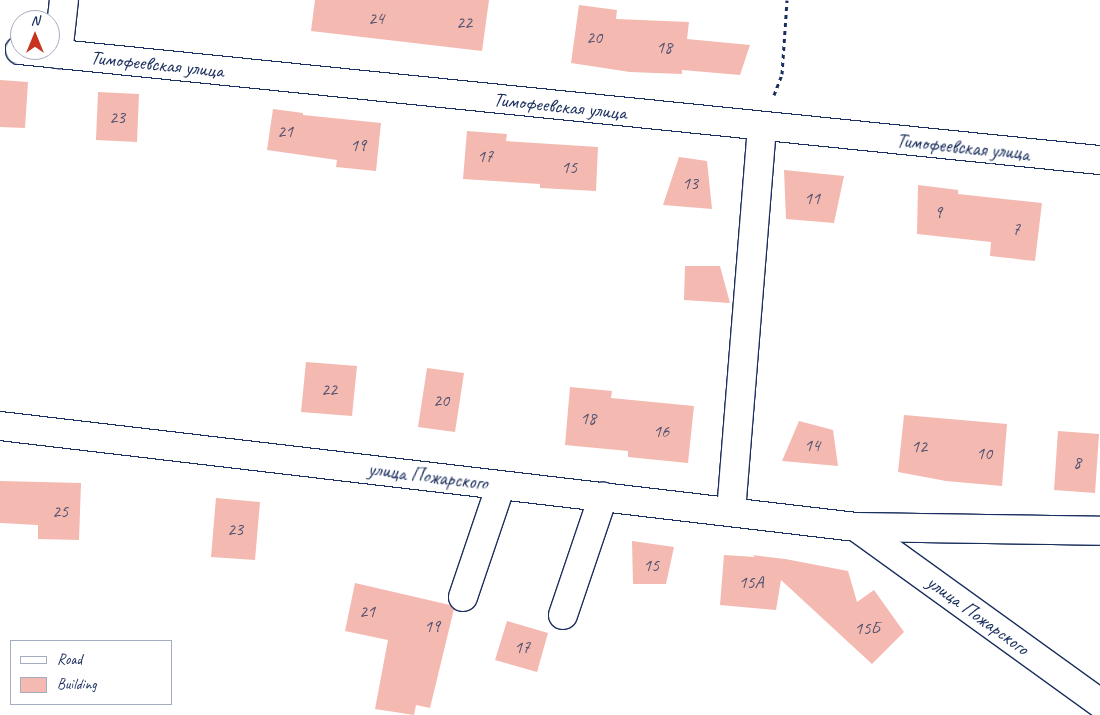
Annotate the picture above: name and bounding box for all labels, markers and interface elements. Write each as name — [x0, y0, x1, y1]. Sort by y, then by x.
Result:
house number: 24 — [368, 7, 384, 29]
north arrow — [10, 10, 60, 60]
house number: 22 — [456, 11, 472, 33]
text: N — [31, 12, 39, 29]
house number: 20 — [586, 26, 602, 48]
house number: 18 — [656, 36, 672, 58]
street label: Тимофеевская улица — [89, 45, 225, 83]
street label: Тимофеевская улица — [492, 87, 628, 125]
house number: 23 — [109, 106, 125, 128]
house number: 21 — [277, 120, 293, 142]
street label: Тимофеевская улица — [895, 128, 1031, 166]
house number: 19 — [350, 134, 366, 156]
house number: 17 — [477, 145, 493, 167]
house number: 15 — [561, 156, 577, 178]
house number: 13 — [682, 172, 698, 194]
house number: 11 — [804, 187, 820, 209]
house number: 9 — [934, 201, 942, 223]
house number: 7 — [1012, 218, 1020, 240]
house number: 22 — [321, 378, 337, 400]
house number: 20 — [433, 389, 449, 411]
house number: 18 — [580, 407, 596, 429]
house number: 16 — [653, 420, 669, 442]
house number: 14 — [804, 434, 820, 456]
house number: 12 — [911, 435, 927, 457]
house number: 10 — [976, 442, 992, 464]
house number: 8 — [1073, 451, 1081, 473]
street label: улица Пожарского — [365, 457, 491, 495]
house number: 25 — [52, 500, 68, 522]
house number: 23 — [227, 518, 243, 540]
house number: 15 — [643, 554, 659, 576]
street label: улица Пожарского — [921, 569, 1035, 661]
house number: 15А — [738, 571, 764, 593]
house number: 21 — [359, 600, 375, 622]
house number: 19 — [424, 615, 440, 637]
house number: 15Б — [854, 617, 880, 639]
house number: 17 — [514, 636, 530, 658]
legend — [10, 640, 172, 705]
text: Road — [57, 650, 82, 669]
text: Building — [57, 675, 96, 694]

